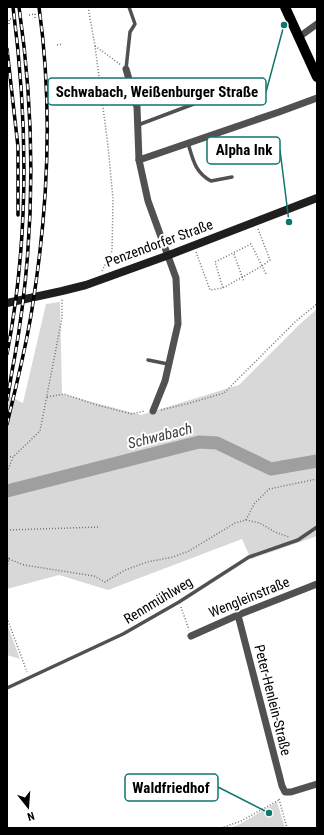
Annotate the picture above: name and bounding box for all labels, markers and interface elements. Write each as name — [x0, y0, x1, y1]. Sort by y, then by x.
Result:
callout: Schwabach, Weißenburger Straße — [48, 78, 266, 105]
text: Schwabach, Weißenburger Straße — [56, 83, 258, 101]
callout: Alpha Ink — [207, 137, 280, 164]
text: Alpha Ink — [216, 141, 273, 159]
street label: Penzendorfer Straße — [103, 216, 215, 270]
water label: Schwabach — [126, 419, 194, 453]
street label: Rennmühlweg — [121, 573, 195, 627]
street label: Wengleinstraße — [206, 573, 292, 620]
street label: Peter-Henlein-Straße — [251, 643, 295, 758]
callout: Waldfriedhof — [125, 774, 218, 801]
text: Waldfriedhof — [132, 779, 210, 797]
north arrow — [8, 787, 48, 827]
text: N — [25, 809, 36, 823]

